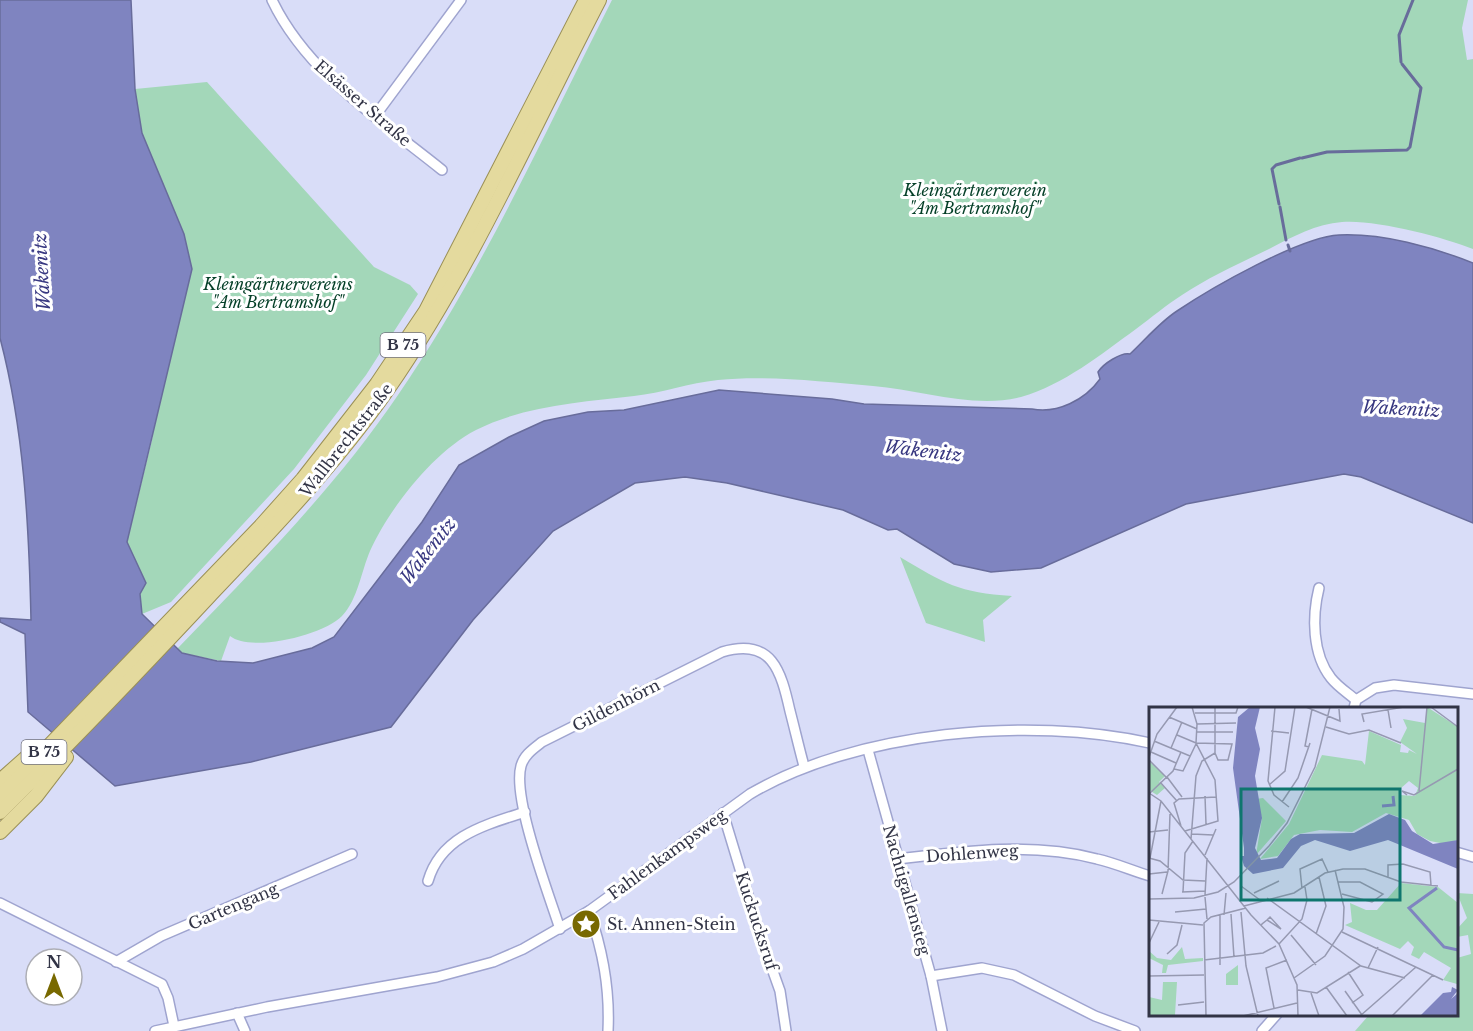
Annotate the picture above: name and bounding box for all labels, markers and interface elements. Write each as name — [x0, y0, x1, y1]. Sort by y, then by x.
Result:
street label: Elsässer Straße — [311, 56, 415, 150]
park label: Kleingärtnerverein "Am Bertramshof" — [902, 180, 1047, 218]
water label: Wakenitz — [29, 233, 55, 311]
park label: Kleingärtnervereins "Am Bertramshof" — [202, 274, 353, 312]
road number: B 75 — [380, 333, 426, 357]
street label: Wallbrechtstraße — [295, 379, 397, 502]
water label: Wakenitz — [1362, 396, 1440, 422]
water label: Wakenitz — [883, 435, 963, 467]
water label: Wakenitz — [395, 514, 461, 588]
street label: Gildenhörn — [569, 674, 663, 736]
inset map — [1149, 707, 1458, 1016]
road number: B 75 — [22, 740, 66, 764]
street label: Fahlenkampsweg — [604, 804, 730, 904]
street label: Nachtigallensteg — [879, 822, 935, 958]
street label: Dohlenweg — [925, 840, 1019, 866]
street label: Kuckucksruf — [732, 869, 783, 975]
street label: Gartengang — [185, 878, 281, 934]
place icon: St. Annen-Stein — [570, 908, 602, 940]
place label: St. Annen-Stein — [607, 914, 735, 934]
north arrow — [24, 947, 84, 1007]
text: N — [46, 952, 62, 972]

